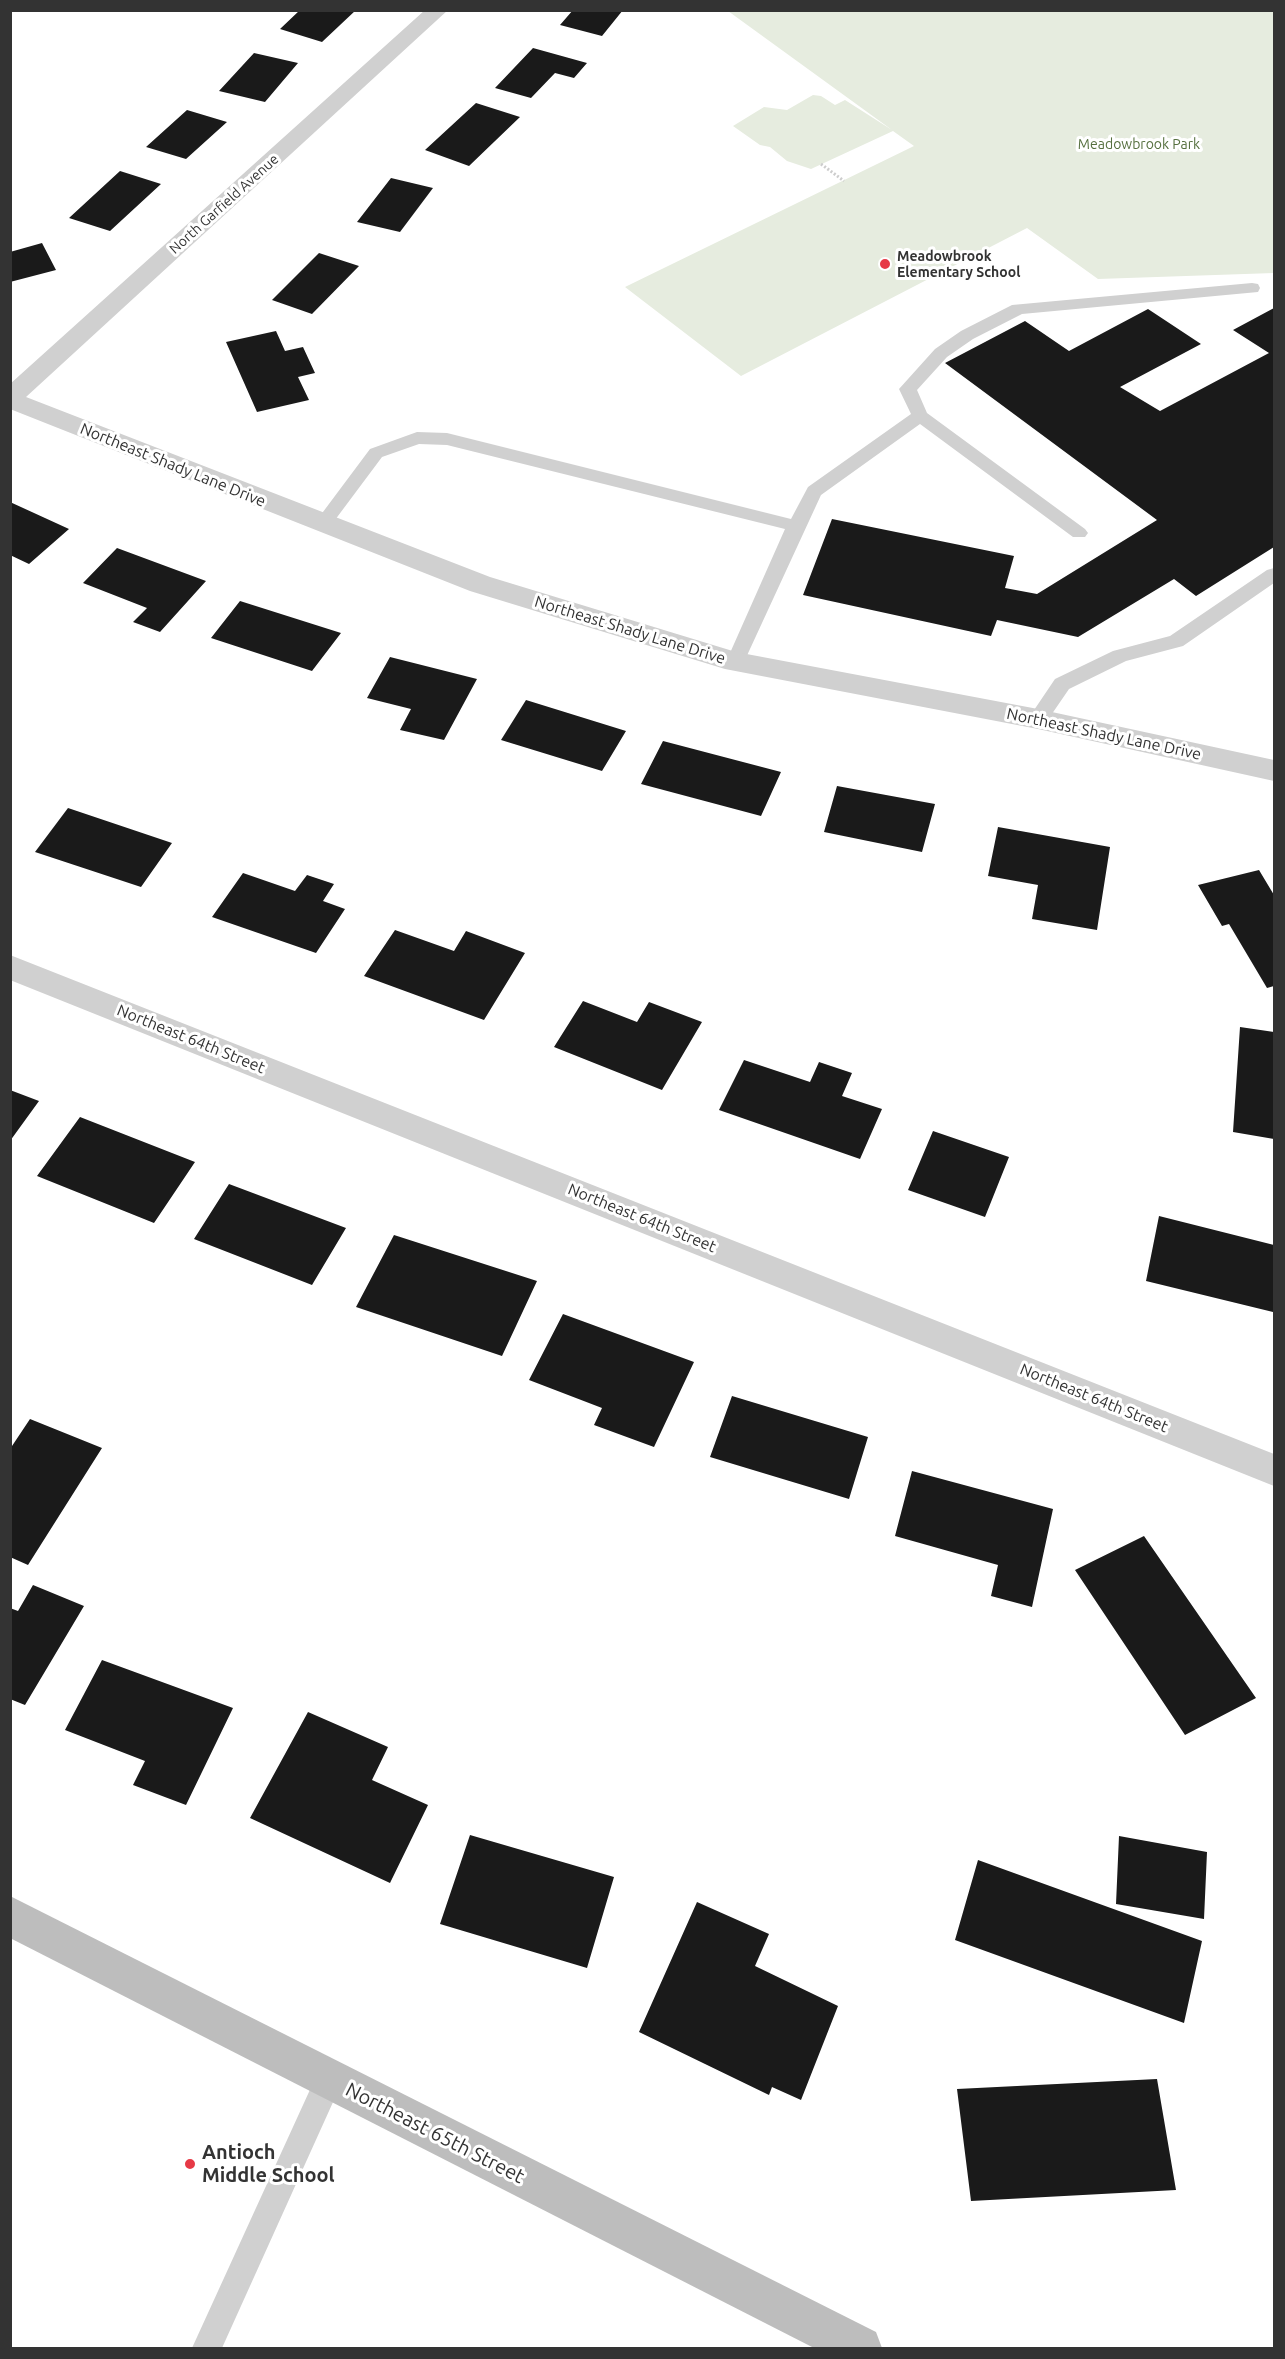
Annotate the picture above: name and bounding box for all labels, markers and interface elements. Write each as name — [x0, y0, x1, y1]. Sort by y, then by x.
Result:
park label: Meadowbrook Park — [1078, 136, 1200, 152]
street label: North Garfield Avenue — [166, 151, 282, 257]
place label: Meadowbrook Elementary School — [897, 248, 1020, 280]
marker: Meadowbrook Elementary School — [878, 257, 892, 271]
street label: Northeast Shady Lane Drive — [77, 419, 269, 511]
street label: Northeast Shady Lane Drive — [532, 592, 728, 668]
street label: Northeast Shady Lane Drive — [1005, 704, 1203, 764]
street label: Northeast 64th Street — [114, 1000, 268, 1078]
street label: Northeast 64th Street — [565, 1179, 719, 1257]
street label: Northeast 64th Street — [1017, 1359, 1171, 1437]
street label: Northeast 65th Street — [342, 2077, 528, 2189]
place label: Antioch Middle School — [202, 2140, 335, 2187]
marker: Antioch Middle School — [183, 2157, 197, 2171]

